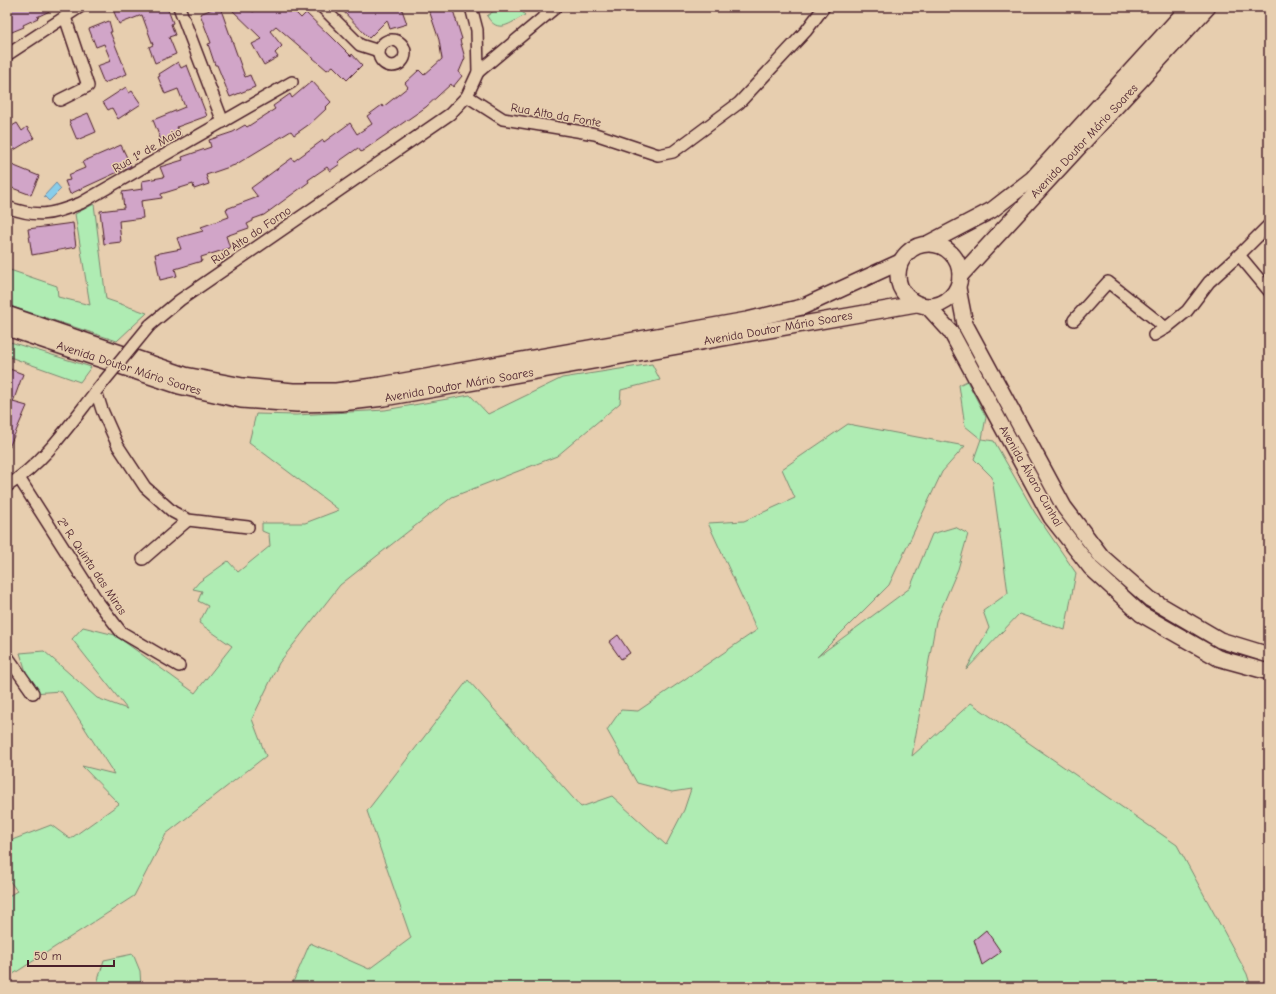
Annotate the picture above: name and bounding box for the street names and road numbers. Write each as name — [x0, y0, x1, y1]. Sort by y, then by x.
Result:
street label: Avenida Doutor Mário Soares — [1027, 81, 1141, 201]
street label: Rua Alto da Fonte — [510, 100, 602, 130]
street label: Rua 1º de Maio — [110, 125, 184, 175]
street label: Rua Alto do Forno — [208, 203, 294, 267]
street label: Avenida Doutor Mário Soares — [703, 308, 853, 348]
street label: Avenida Doutor Mário Soares — [55, 338, 203, 398]
street label: Avenida Doutor Mário Soares — [384, 365, 534, 405]
street label: Avenida Álvaro Cunhal — [996, 423, 1066, 529]
street label: 2ª R. Quinta das Miras — [54, 515, 130, 617]

